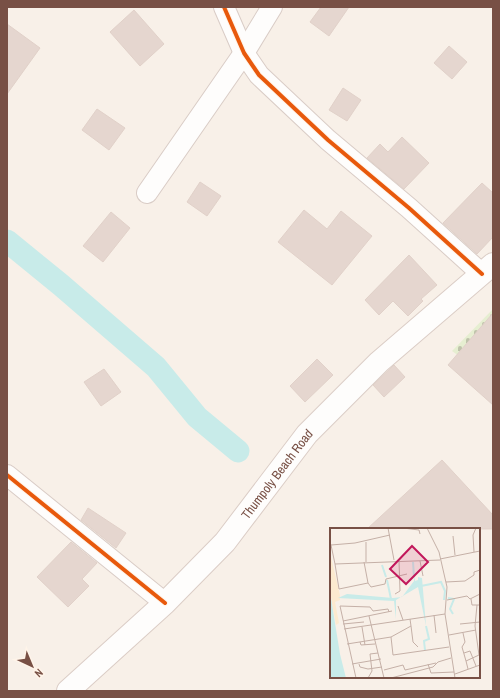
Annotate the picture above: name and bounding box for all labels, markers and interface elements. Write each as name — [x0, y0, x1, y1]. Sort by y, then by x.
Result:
street label: Thumpoly Beach Road — [237, 425, 316, 522]
inset map — [330, 528, 480, 678]
north arrow — [12, 646, 52, 686]
text: N — [32, 666, 46, 680]

